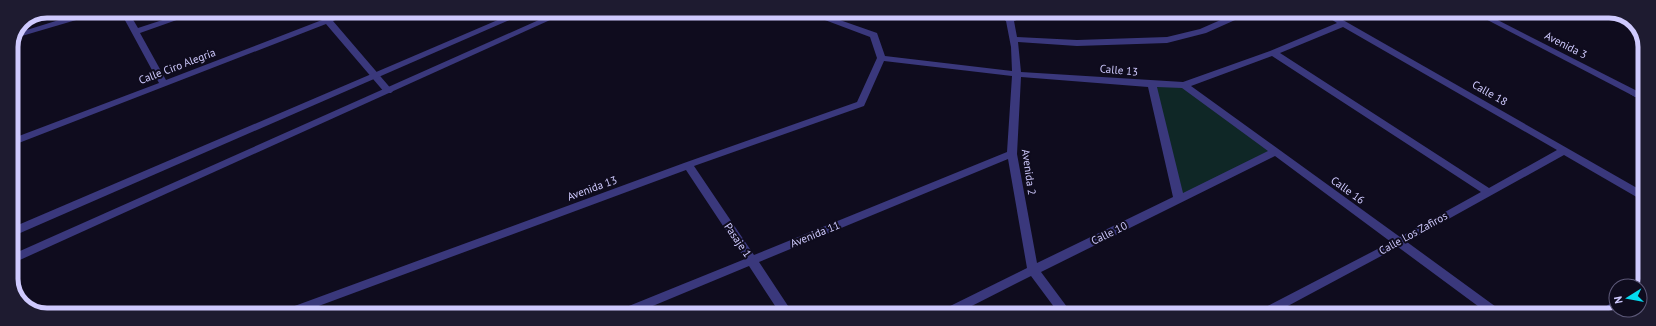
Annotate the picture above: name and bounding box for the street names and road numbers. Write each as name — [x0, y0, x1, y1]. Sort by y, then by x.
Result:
street label: Avenida 3 — [1542, 28, 1590, 62]
street label: Calle Ciro Alegría — [137, 45, 217, 87]
street label: Calle 13 — [1099, 61, 1139, 79]
street label: Calle 18 — [1470, 77, 1510, 109]
street label: Avenida 2 — [1019, 148, 1039, 196]
street label: Avenida 13 — [565, 173, 619, 203]
street label: Calle 16 — [1328, 173, 1368, 207]
street label: Calle Los Zafiros — [1376, 208, 1450, 258]
street label: Avenida 11 — [788, 218, 842, 250]
street label: Calle 10 — [1089, 218, 1129, 248]
street label: Pasaje 1 — [721, 220, 755, 260]

